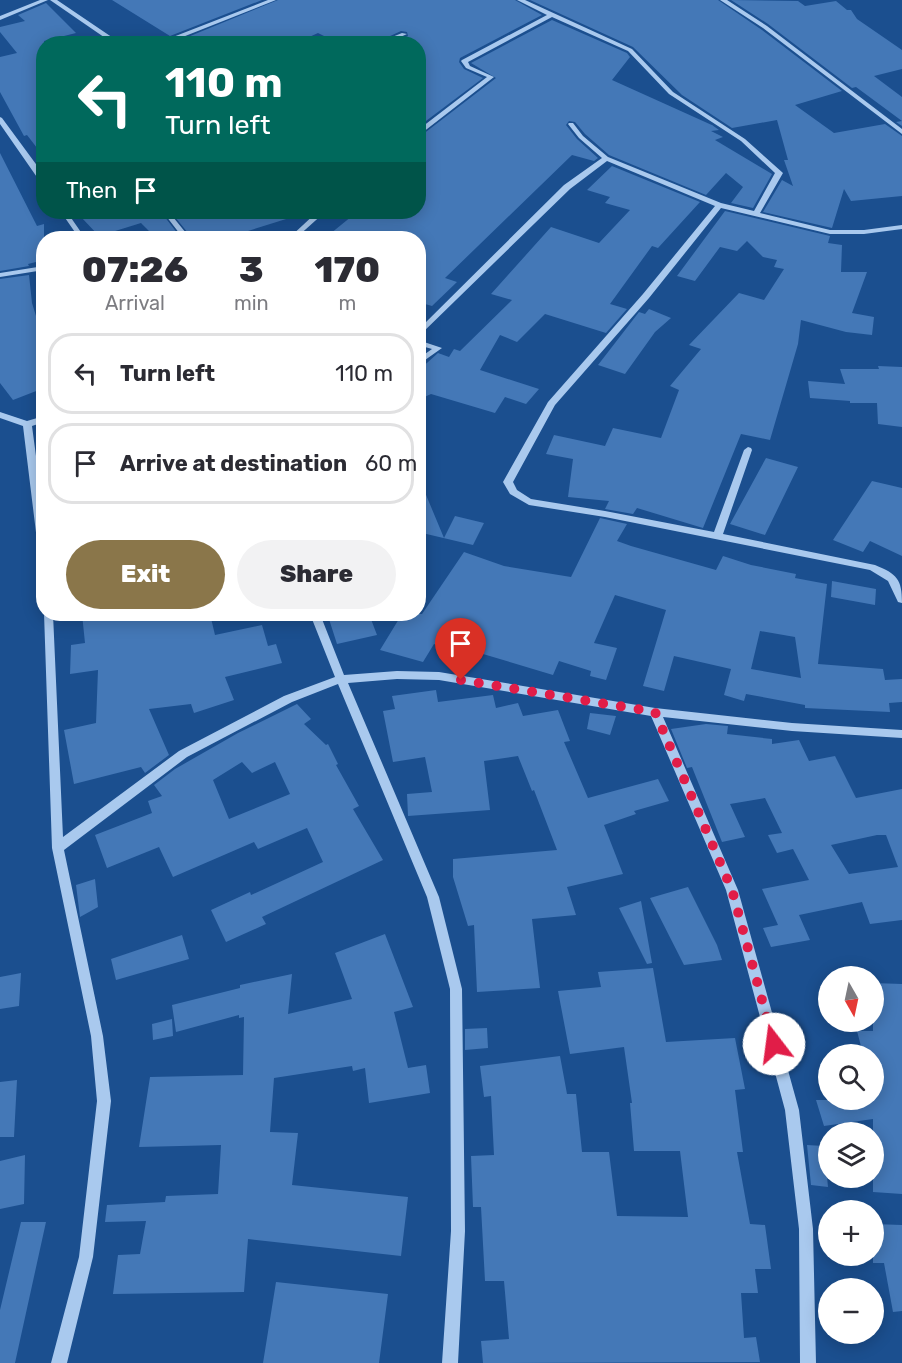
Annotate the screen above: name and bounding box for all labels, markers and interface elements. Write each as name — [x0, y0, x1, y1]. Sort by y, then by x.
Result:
text: 110 m — [165, 58, 283, 108]
icon: left — [66, 60, 144, 138]
text: Turn left — [165, 109, 270, 141]
icon: arrive — [129, 174, 162, 207]
text: Then — [66, 177, 117, 204]
text: 07:26 — [82, 248, 188, 291]
text: 3 — [239, 248, 264, 291]
text: 170 — [314, 248, 380, 291]
text: Arrival — [105, 291, 165, 315]
text: min — [234, 291, 269, 315]
text: m — [338, 291, 356, 315]
icon: left — [69, 357, 102, 390]
text: Turn left — [120, 360, 215, 387]
text: 110 m — [335, 360, 393, 387]
icon: arrive — [69, 447, 102, 480]
text: Arrive at destination — [120, 450, 347, 477]
text: 60 m — [365, 450, 417, 477]
button: Exit — [66, 540, 225, 609]
button: Share — [237, 540, 396, 609]
pin — [435, 618, 486, 680]
icon: arrive — [444, 627, 477, 660]
north arrow — [818, 966, 884, 1032]
map controls — [818, 966, 884, 1344]
position arrow — [742, 1012, 806, 1076]
button: search — [818, 1044, 884, 1110]
button: layers — [818, 1122, 884, 1188]
button: + — [818, 1200, 884, 1266]
button: − — [818, 1278, 884, 1344]

